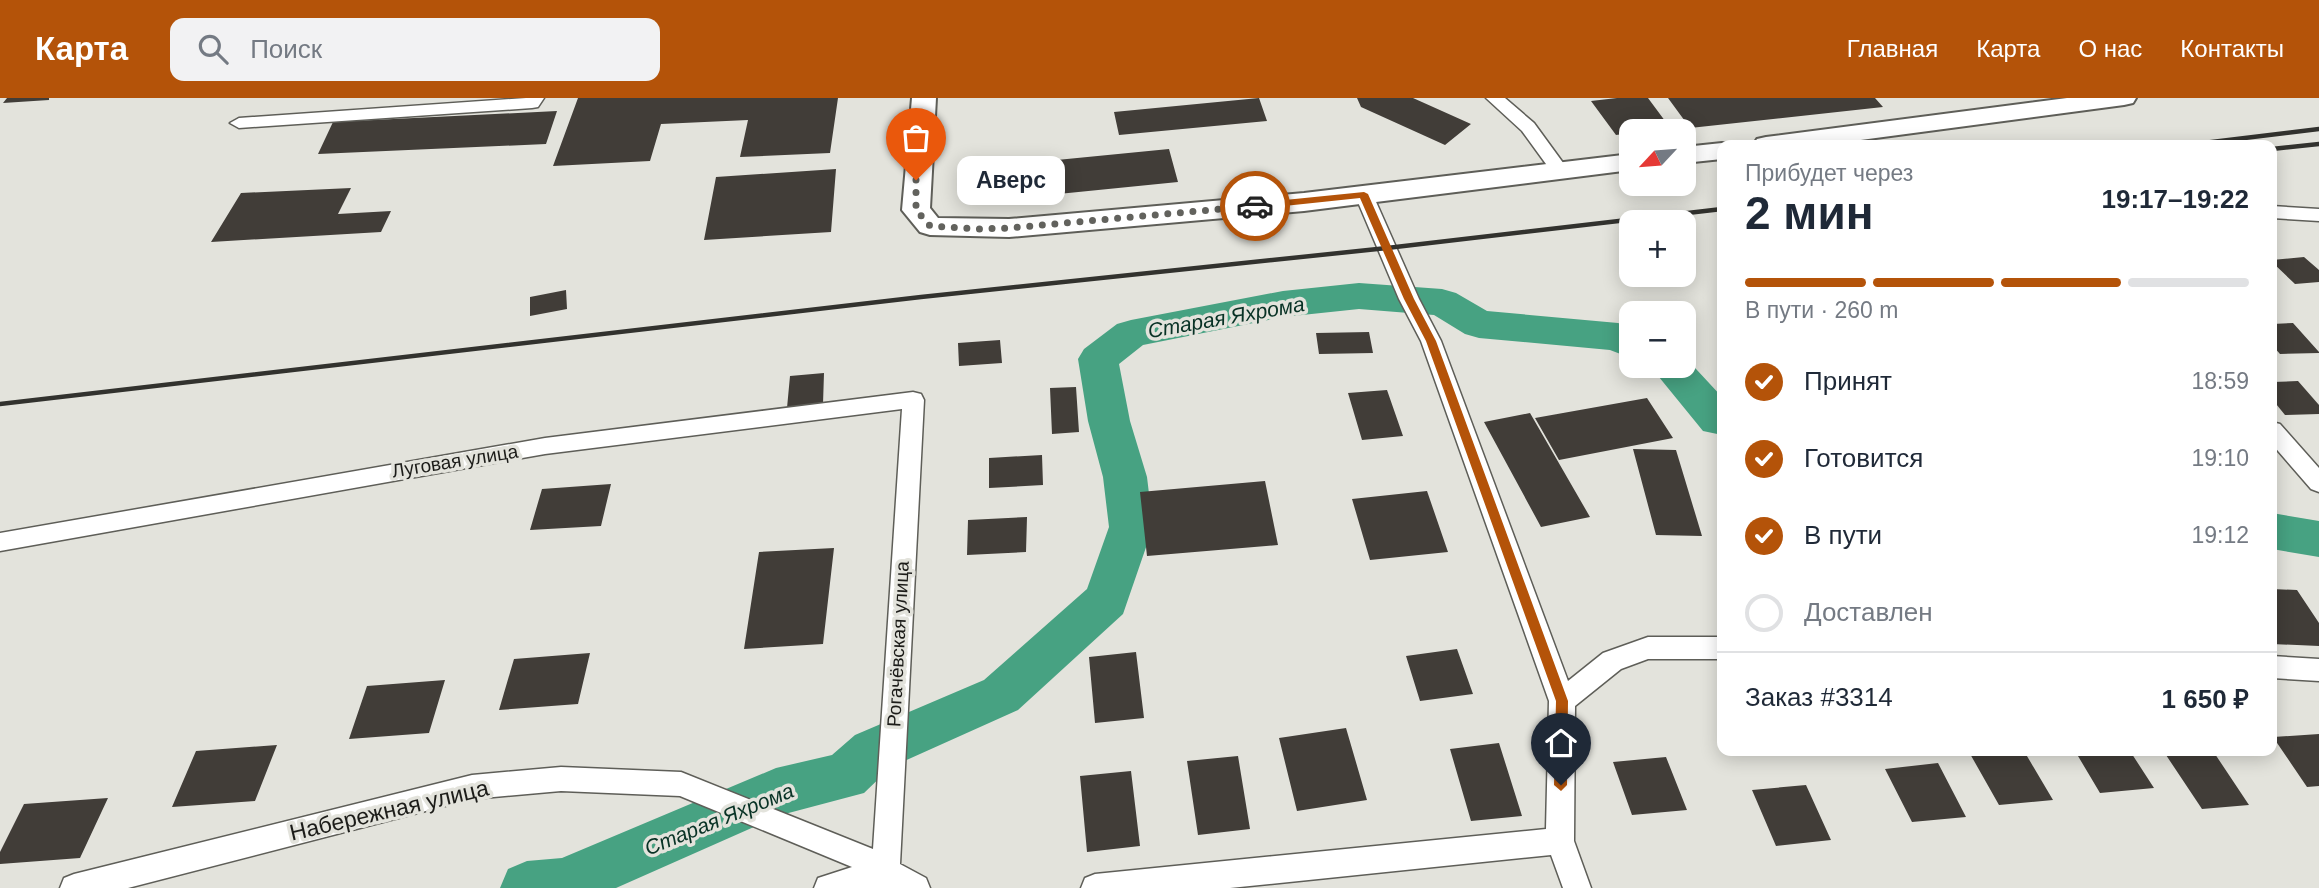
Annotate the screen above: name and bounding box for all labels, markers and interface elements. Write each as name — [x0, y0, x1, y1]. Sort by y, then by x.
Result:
search box — [170, 18, 660, 81]
text: Карта — [35, 30, 128, 67]
icon: search — [194, 30, 232, 68]
text: Поиск — [250, 34, 322, 64]
text: Главная — [1847, 35, 1938, 62]
text: Карта — [1976, 35, 2040, 62]
text: О нас — [2078, 35, 2142, 62]
text: Контакты — [2180, 35, 2284, 62]
pin — [886, 108, 946, 180]
icon: bag — [897, 119, 935, 157]
north arrow — [1619, 119, 1696, 196]
map controls — [1619, 119, 1696, 378]
callout: Аверс — [958, 155, 1066, 204]
text: Прибудет через — [1745, 160, 1913, 186]
text: Аверс — [976, 167, 1046, 193]
courier — [1220, 171, 1290, 241]
text: 19:17–19:22 — [2102, 184, 2249, 214]
icon: car — [1236, 187, 1274, 225]
text: 2 мин — [1745, 187, 1873, 239]
button: + — [1619, 210, 1696, 287]
water label: Старая Яхрома — [1146, 292, 1306, 342]
text: В пути · 260 m — [1745, 297, 1898, 323]
button: − — [1619, 301, 1696, 378]
icon: check — [1745, 363, 1783, 401]
text: Принят — [1804, 366, 1892, 396]
text: 18:59 — [2191, 368, 2249, 394]
icon: check — [1745, 440, 1783, 478]
street label: Луговая улица — [390, 441, 520, 481]
text: Готовится — [1804, 443, 1923, 473]
text: 19:10 — [2191, 445, 2249, 471]
icon: check — [1745, 517, 1783, 555]
text: В пути — [1804, 520, 1882, 550]
text: 19:12 — [2191, 522, 2249, 548]
street label: Рогачёвская улица — [883, 560, 913, 727]
text: Доставлен — [1804, 597, 1933, 627]
text: Заказ #3314 — [1745, 682, 1893, 712]
text: 1 650 ₽ — [2162, 684, 2249, 714]
pin — [1531, 713, 1591, 785]
icon: home — [1542, 724, 1580, 762]
street label: Набережная улица — [287, 774, 491, 846]
water label: Старая Яхрома — [641, 779, 797, 859]

